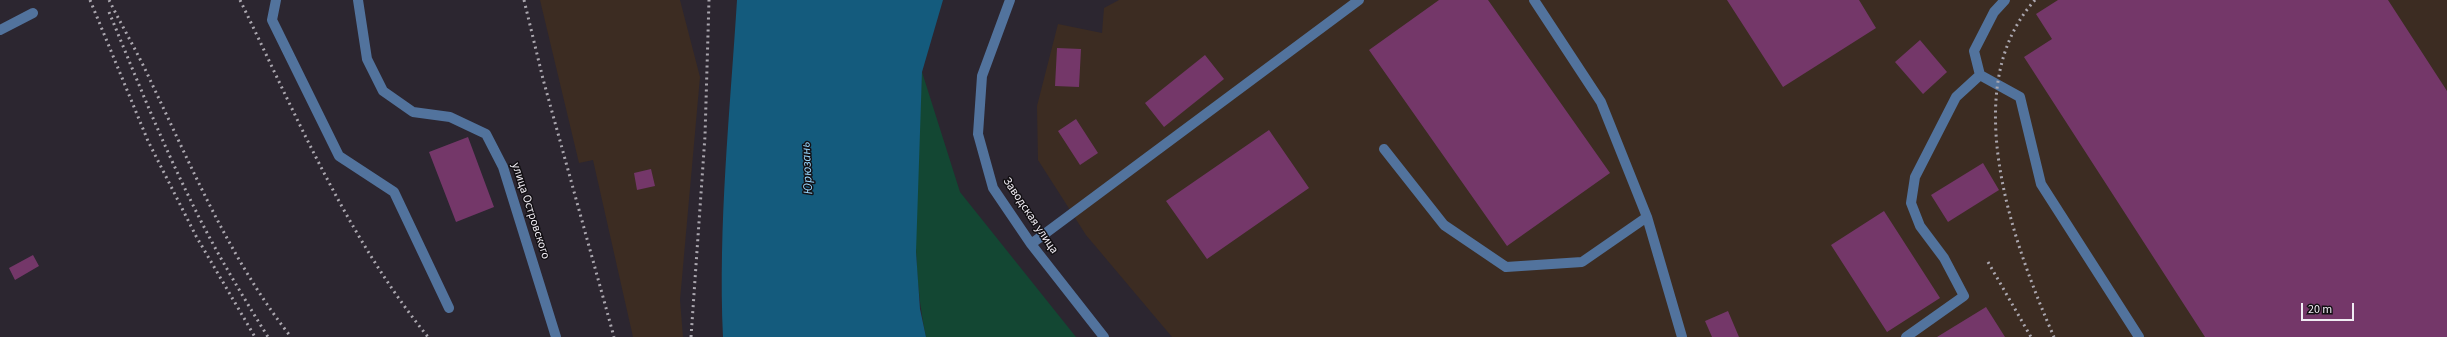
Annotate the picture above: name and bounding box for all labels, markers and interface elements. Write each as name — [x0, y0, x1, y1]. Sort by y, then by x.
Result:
water label: Юрюзань — [799, 141, 817, 195]
street label: улица Островского — [508, 161, 552, 261]
street label: Заводская улица — [999, 175, 1061, 257]
scale bar — [2303, 295, 2356, 321]
text: 20 m — [2308, 301, 2332, 318]

